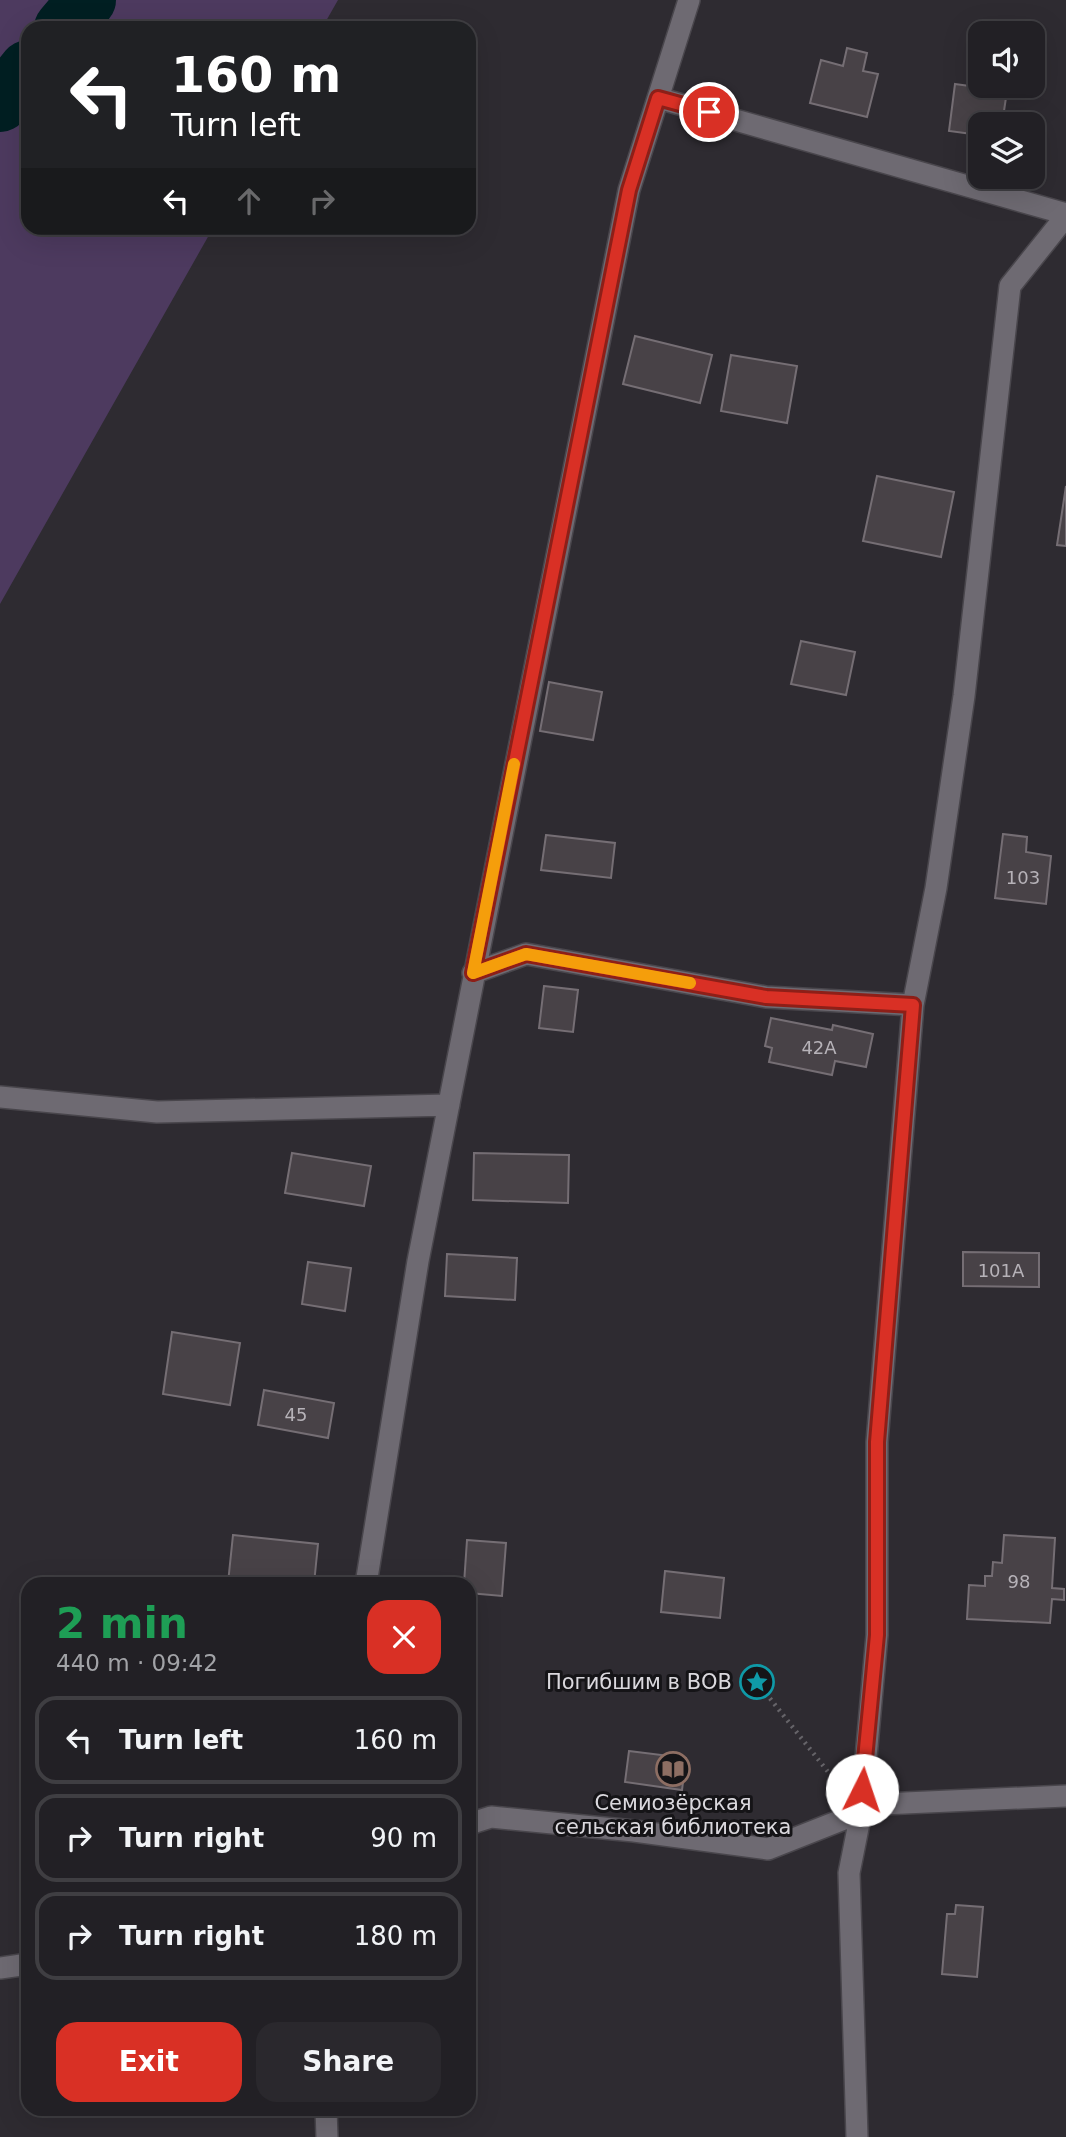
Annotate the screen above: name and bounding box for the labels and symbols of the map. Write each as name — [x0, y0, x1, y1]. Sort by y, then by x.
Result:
pin — [679, 82, 739, 142]
house number: 103 — [1006, 867, 1040, 888]
house number: 42А — [801, 1037, 837, 1058]
house number: 101А — [978, 1260, 1025, 1281]
house number: 45 — [285, 1404, 307, 1425]
house number: 98 — [1008, 1571, 1030, 1592]
place icon: Погибшим в ВОВ — [738, 1663, 776, 1701]
place label: Погибшим в ВОВ — [546, 1670, 732, 1694]
library icon: Семиозёрская сельская библиотека — [654, 1750, 692, 1788]
position arrow — [825, 1753, 899, 1827]
place label: Семиозёрская сельская библиотека — [555, 1791, 791, 1839]

